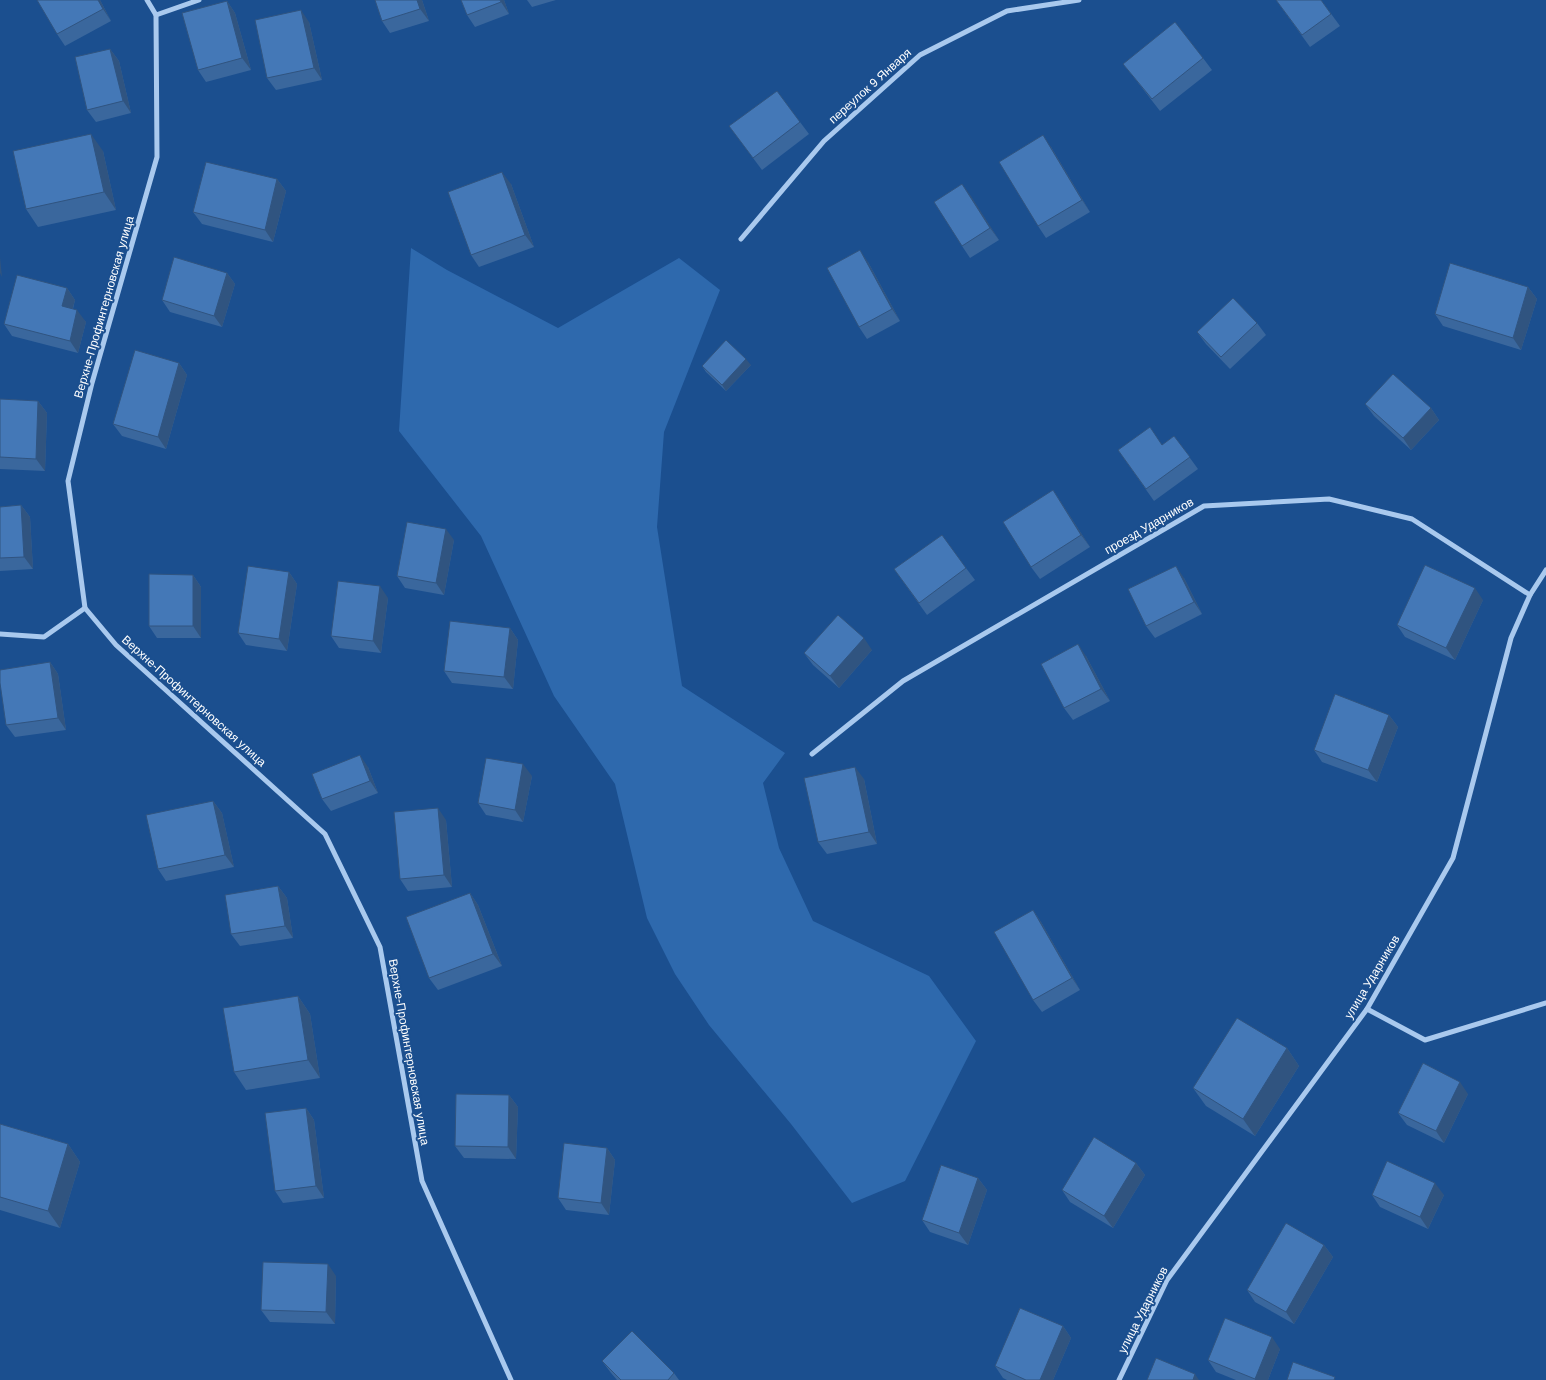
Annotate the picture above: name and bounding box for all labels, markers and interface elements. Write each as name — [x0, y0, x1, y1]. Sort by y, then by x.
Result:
street label: переулок 9 Января — [826, 45, 914, 127]
street label: Верхне-Профинтерновская улица — [71, 214, 137, 400]
street label: проезд Ударников — [1102, 495, 1196, 557]
street label: Верхне-Профинтерновская улица — [119, 633, 269, 770]
street label: улица Ударников — [1342, 933, 1402, 1021]
street label: Верхне-Профинтерновская улица — [386, 958, 432, 1147]
street label: улица Ударников — [1115, 1264, 1171, 1356]

